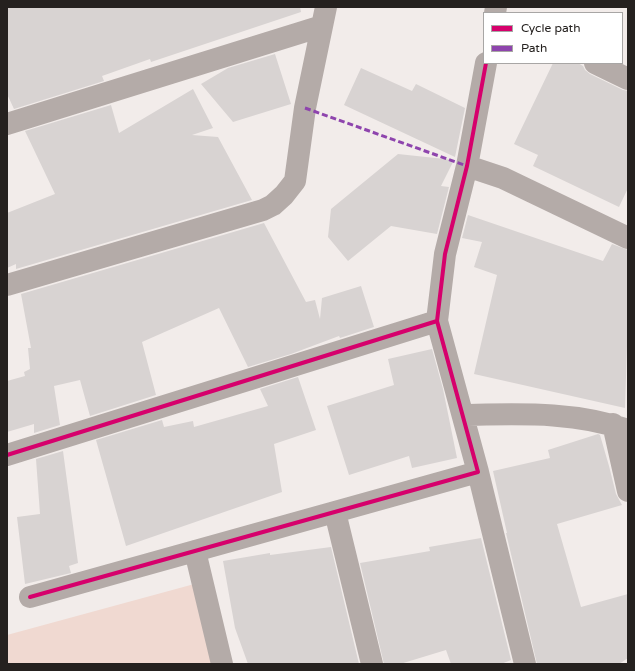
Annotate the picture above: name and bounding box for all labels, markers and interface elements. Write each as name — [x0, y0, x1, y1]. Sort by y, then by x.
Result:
legend — [483, 12, 623, 64]
text: Cycle path — [521, 21, 580, 35]
text: Path — [521, 41, 547, 55]

